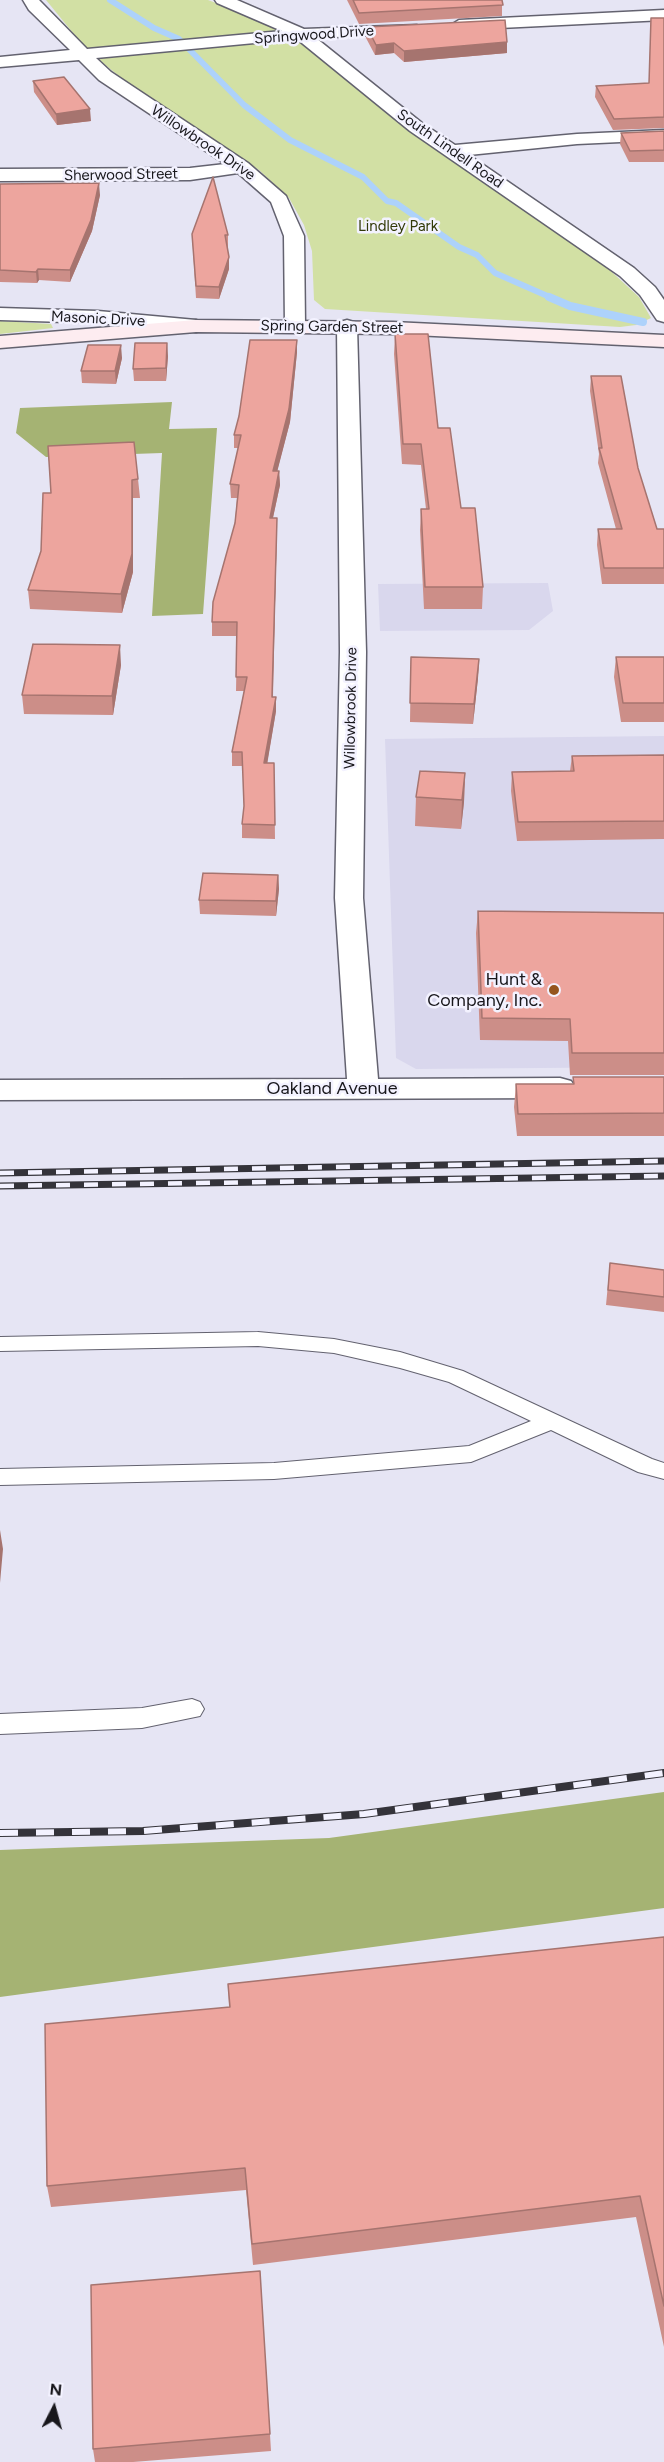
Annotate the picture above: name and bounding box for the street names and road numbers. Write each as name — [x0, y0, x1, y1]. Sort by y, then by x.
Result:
street label: Springwood Drive — [254, 22, 374, 48]
street label: Willowbrook Drive — [148, 102, 258, 184]
street label: South Lindell Road — [393, 106, 507, 192]
street label: Sherwood Street — [64, 165, 178, 185]
street label: Masonic Drive — [50, 308, 146, 330]
street label: Spring Garden Street — [261, 317, 403, 337]
street label: Willowbrook Drive — [341, 647, 361, 769]
street label: Oakland Avenue — [267, 1078, 397, 1100]

